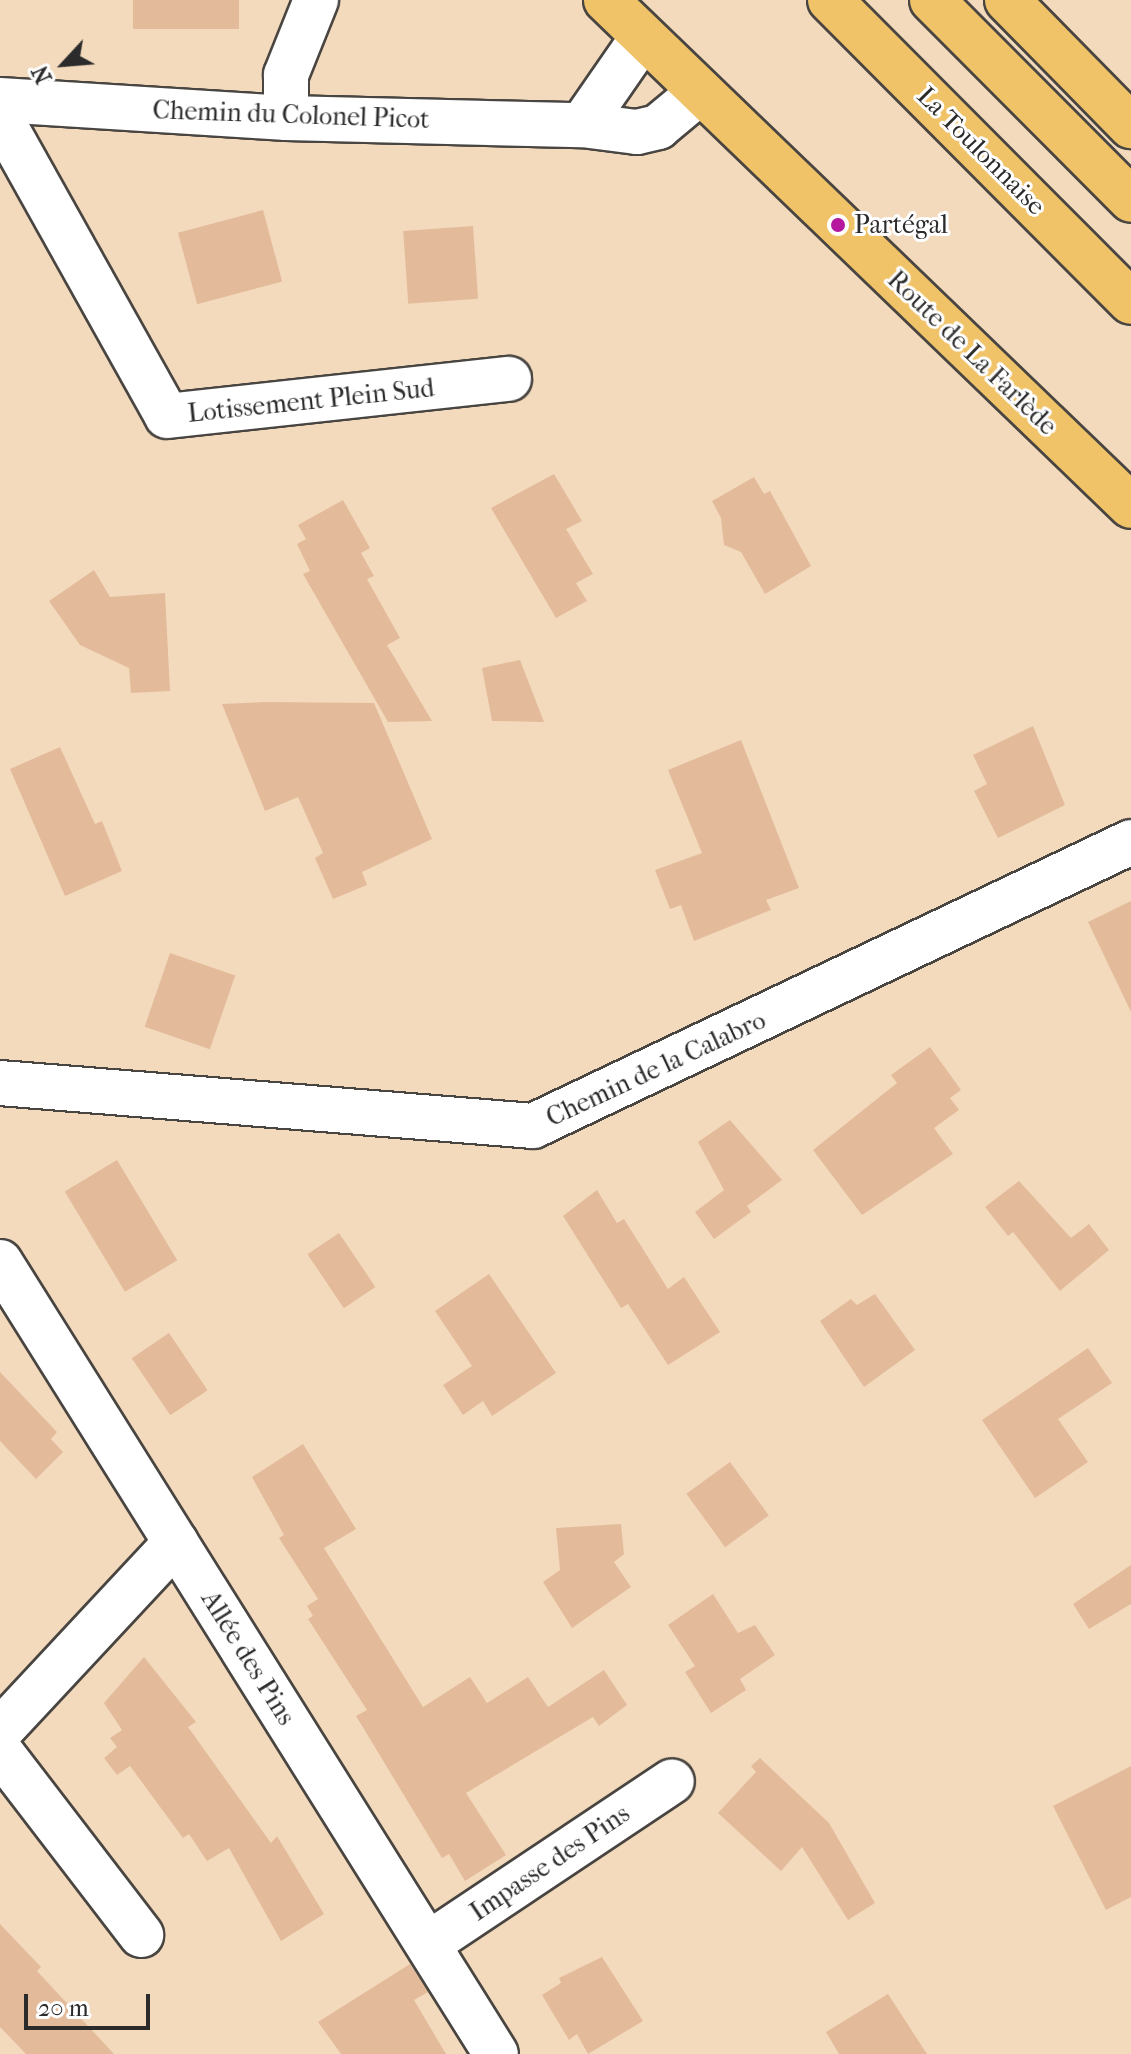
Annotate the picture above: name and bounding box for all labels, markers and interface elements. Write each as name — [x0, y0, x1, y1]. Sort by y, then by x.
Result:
north arrow — [24, 24, 104, 104]
text: N — [27, 61, 58, 88]
street label: La Toulonnaise — [910, 80, 1052, 222]
street label: Chemin du Colonel Picot — [152, 95, 430, 135]
place label: Partégal — [854, 209, 948, 241]
marker: Partégal — [829, 216, 847, 234]
street label: Route de La Farlède — [881, 264, 1063, 442]
street label: Lotissement Plein Sud — [186, 373, 436, 429]
street label: Chemin de la Calabro — [541, 1004, 771, 1134]
street label: Allée des Pins — [194, 1585, 302, 1731]
street label: Impasse des Pins — [464, 1798, 636, 1928]
scale bar — [28, 1978, 154, 2028]
text: 20 m — [38, 1994, 89, 2022]

